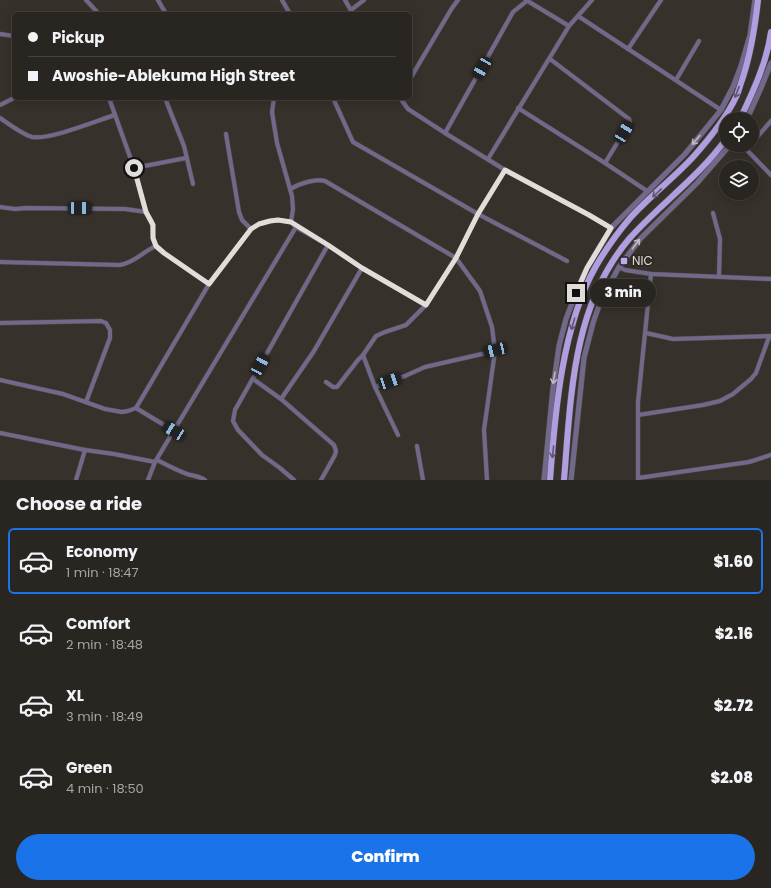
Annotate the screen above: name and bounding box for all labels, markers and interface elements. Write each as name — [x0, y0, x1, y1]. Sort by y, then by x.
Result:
text: Pickup — [52, 27, 104, 48]
car — [471, 55, 493, 81]
text: Awoshie-Ablekuma High Street — [52, 65, 295, 86]
one-way arrow — [733, 86, 741, 98]
map controls — [719, 112, 759, 200]
button: locate — [719, 112, 759, 152]
car — [613, 119, 635, 145]
one-way arrow — [692, 135, 701, 146]
route start — [125, 159, 143, 177]
button: layers — [719, 160, 759, 200]
one-way arrow — [652, 188, 662, 198]
car — [68, 202, 92, 214]
one-way arrow — [632, 239, 640, 250]
place label: NIC — [632, 252, 653, 269]
marker: NIC — [619, 256, 629, 266]
callout: 3 min — [590, 279, 656, 307]
text: 3 min — [604, 283, 642, 302]
route end — [567, 284, 585, 302]
one-way arrow — [569, 317, 576, 330]
car — [482, 341, 508, 359]
car — [249, 352, 271, 378]
car — [377, 371, 403, 391]
one-way arrow — [550, 371, 558, 384]
car — [161, 420, 187, 442]
one-way arrow — [549, 445, 556, 458]
text: Choose a ride — [16, 491, 142, 516]
text: Economy — [66, 541, 138, 562]
icon: car — [18, 543, 54, 579]
text: $1.60 — [713, 551, 753, 572]
text: 1 min · 18:47 — [66, 563, 139, 582]
text: Comfort — [66, 613, 130, 634]
icon: car — [18, 615, 54, 651]
text: $2.16 — [715, 623, 753, 644]
text: 2 min · 18:48 — [66, 635, 143, 654]
text: XL — [66, 685, 84, 706]
icon: car — [18, 687, 54, 723]
text: $2.72 — [714, 695, 753, 716]
text: 3 min · 18:49 — [66, 707, 143, 726]
text: Green — [66, 757, 112, 778]
icon: car — [18, 759, 54, 795]
text: $2.08 — [710, 767, 753, 788]
text: 4 min · 18:50 — [66, 779, 144, 798]
button: Confirm — [16, 834, 755, 880]

